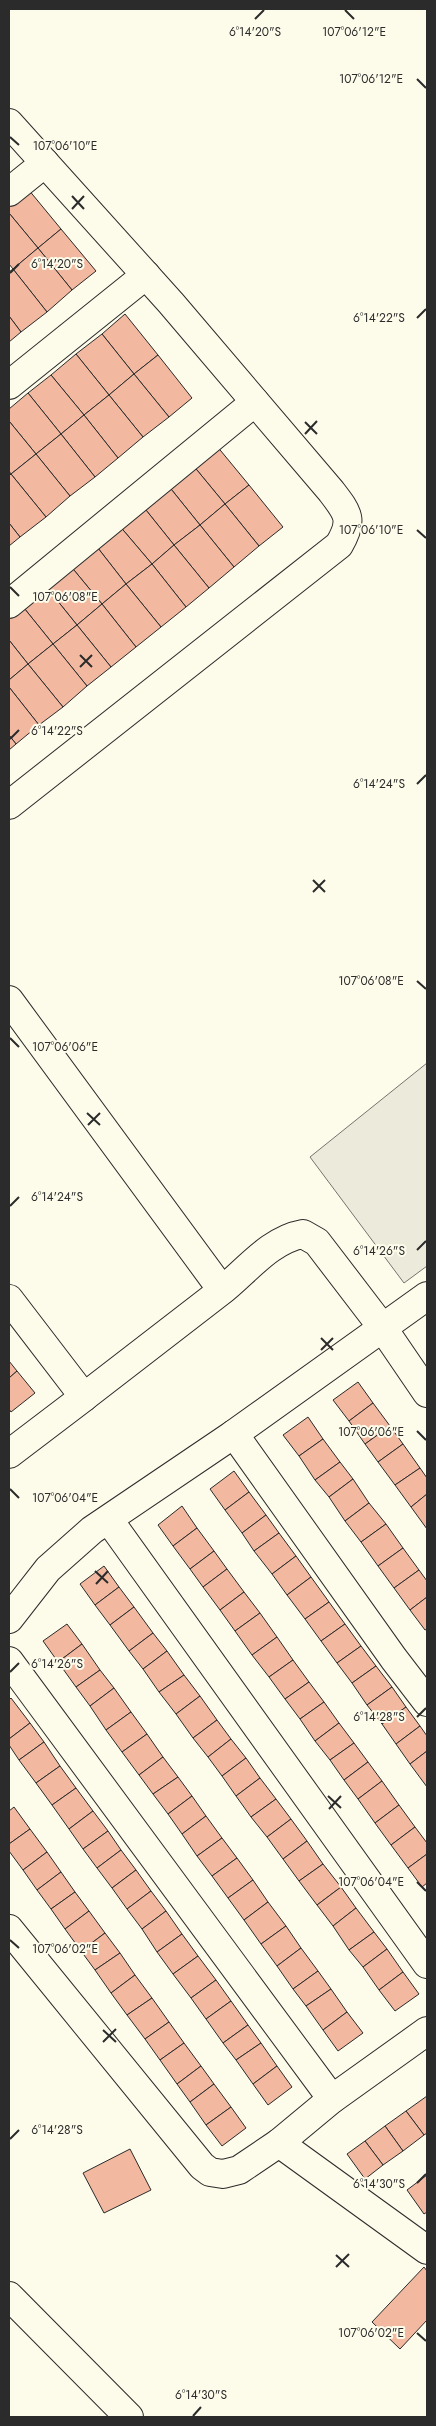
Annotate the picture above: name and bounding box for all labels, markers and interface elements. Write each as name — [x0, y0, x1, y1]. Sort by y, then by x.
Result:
text: 6°14'20"S — [229, 23, 282, 41]
text: 107°06'12"E — [322, 23, 386, 41]
text: 107°06'12"E — [339, 70, 403, 88]
text: 107°06'10"E — [33, 137, 97, 155]
text: 6°14'20"S — [31, 255, 84, 273]
text: 6°14'22"S — [353, 309, 405, 327]
text: 107°06'10"E — [339, 521, 403, 539]
text: 107°06'08"E — [32, 588, 98, 606]
text: 6°14'22"S — [31, 722, 83, 740]
text: 6°14'24"S — [353, 775, 405, 793]
text: 107°06'08"E — [338, 972, 404, 990]
text: 107°06'06"E — [32, 1038, 98, 1056]
text: 6°14'24"S — [31, 1188, 83, 1206]
text: 6°14'26"S — [353, 1242, 405, 1260]
text: 107°06'06"E — [338, 1423, 404, 1441]
text: 107°06'04"E — [32, 1489, 98, 1507]
text: 6°14'26"S — [31, 1655, 83, 1673]
text: 6°14'28"S — [353, 1708, 405, 1726]
text: 107°06'04"E — [338, 1873, 404, 1891]
text: 107°06'02"E — [32, 1940, 98, 1958]
text: 6°14'28"S — [31, 2121, 83, 2139]
text: 6°14'30"S — [353, 2175, 405, 2193]
text: 107°06'02"E — [338, 2324, 404, 2342]
text: 6°14'30"S — [175, 2386, 227, 2404]

